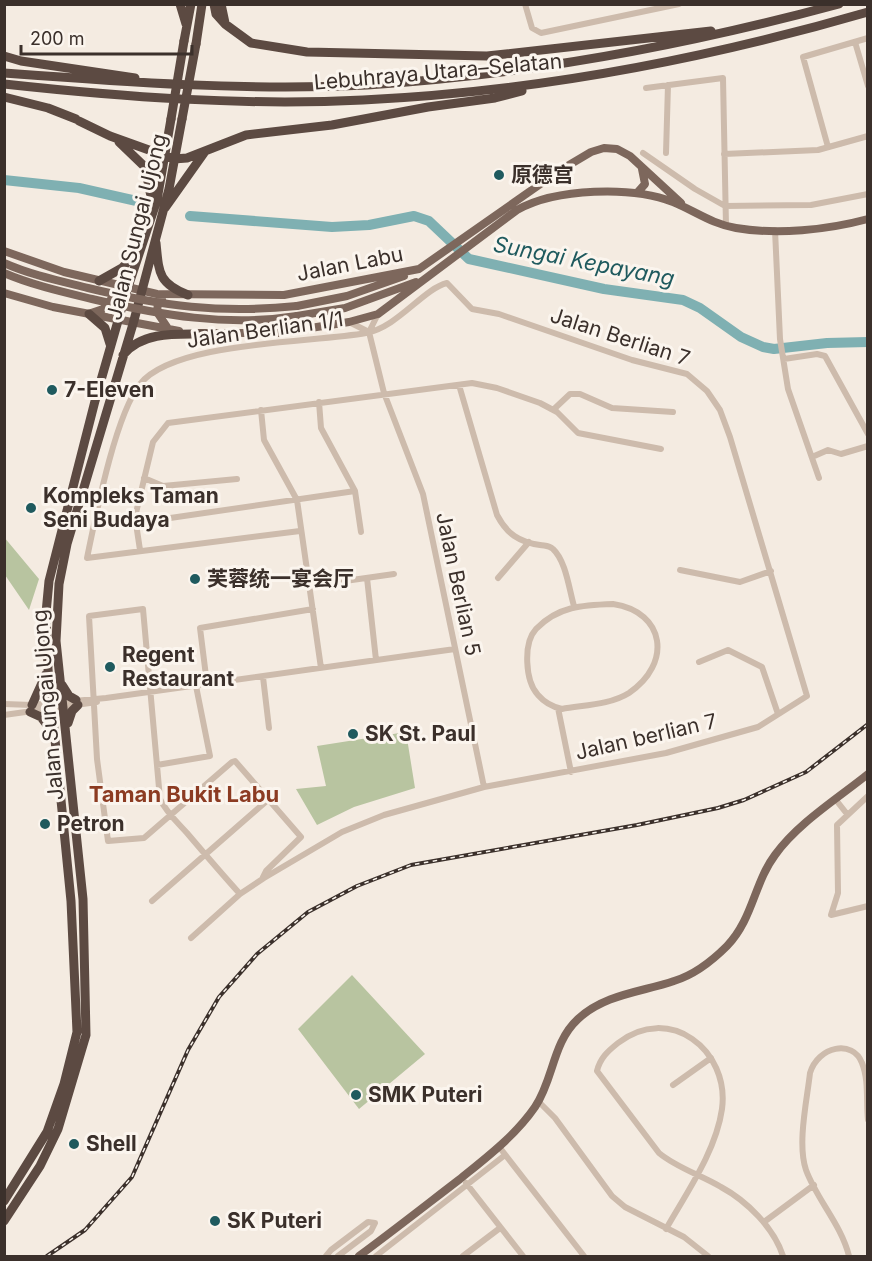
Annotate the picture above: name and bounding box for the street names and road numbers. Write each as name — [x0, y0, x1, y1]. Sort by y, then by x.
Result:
street label: Lebuhraya Utara–Selatan — [313, 48, 563, 95]
street label: Jalan Sungai Ujong — [101, 131, 172, 323]
street label: Jalan Labu — [295, 241, 405, 286]
street label: Jalan Berlian 7 — [547, 302, 693, 371]
street label: Jalan Berlian 1/1 — [185, 306, 345, 353]
street label: Jalan Berlian 5 — [431, 510, 486, 658]
street label: Jalan Sungai Ujong — [27, 609, 68, 802]
street label: Jalan berlian 7 — [573, 708, 719, 765]

